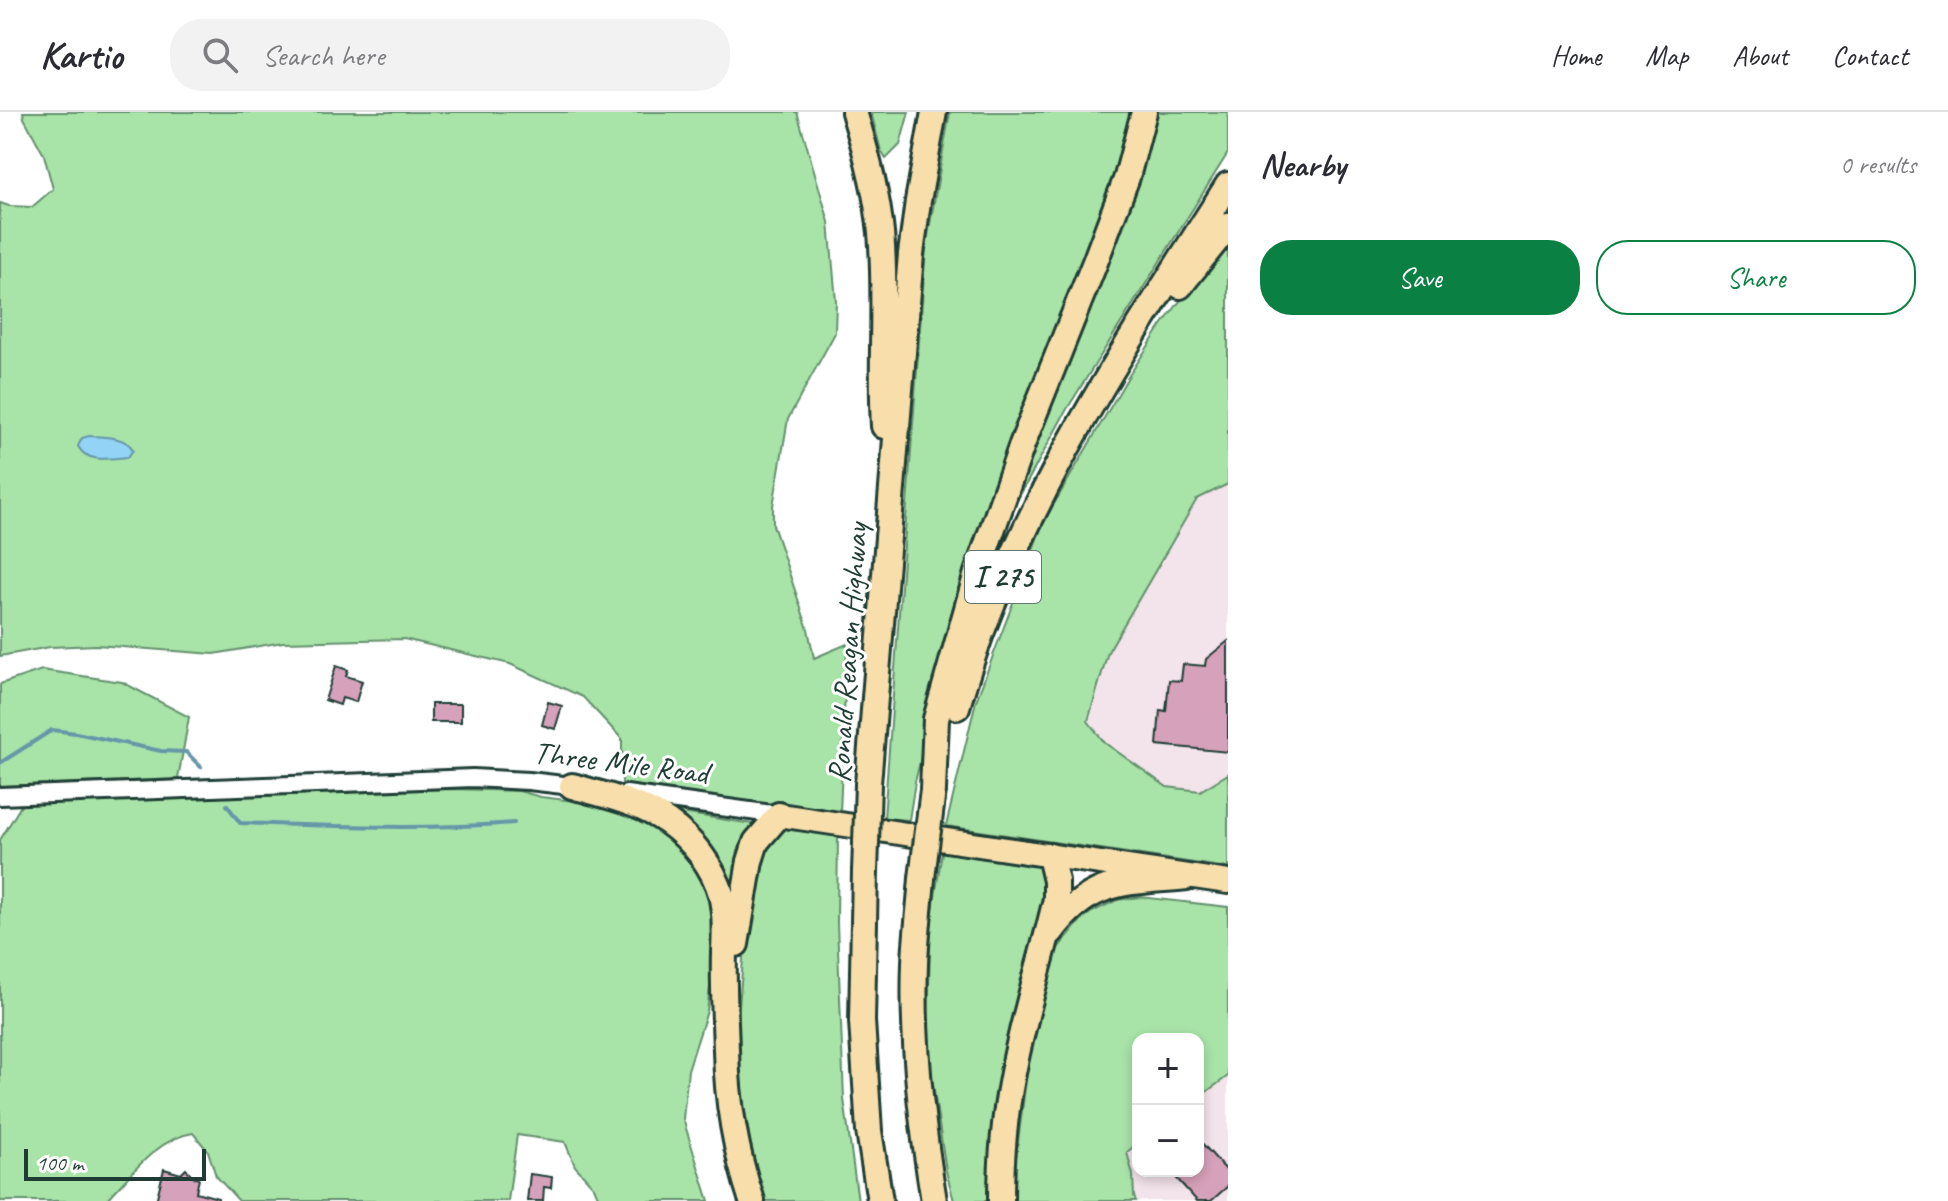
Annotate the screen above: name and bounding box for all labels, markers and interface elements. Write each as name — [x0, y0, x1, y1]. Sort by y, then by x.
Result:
search box — [170, 19, 730, 91]
text: Kartio — [40, 32, 122, 79]
icon: search — [198, 33, 242, 77]
text: Search here — [262, 36, 384, 74]
text: Home — [1551, 38, 1601, 73]
text: Map — [1645, 38, 1688, 73]
text: About — [1732, 38, 1788, 73]
text: Contact — [1832, 38, 1908, 73]
text: Nearby — [1260, 143, 1346, 186]
text: 0 results — [1840, 148, 1916, 181]
button: Save — [1260, 240, 1580, 315]
button: Share — [1596, 240, 1916, 315]
street label: Ronald Reagan Highway — [818, 519, 877, 784]
road number: I 275 — [965, 551, 1041, 603]
street label: Three Mile Road — [531, 731, 715, 794]
map controls — [1132, 1033, 1204, 1177]
button: + — [1132, 1033, 1204, 1105]
button: − — [1132, 1105, 1204, 1177]
scale bar — [24, 1145, 206, 1181]
text: 100 m — [36, 1149, 83, 1177]

